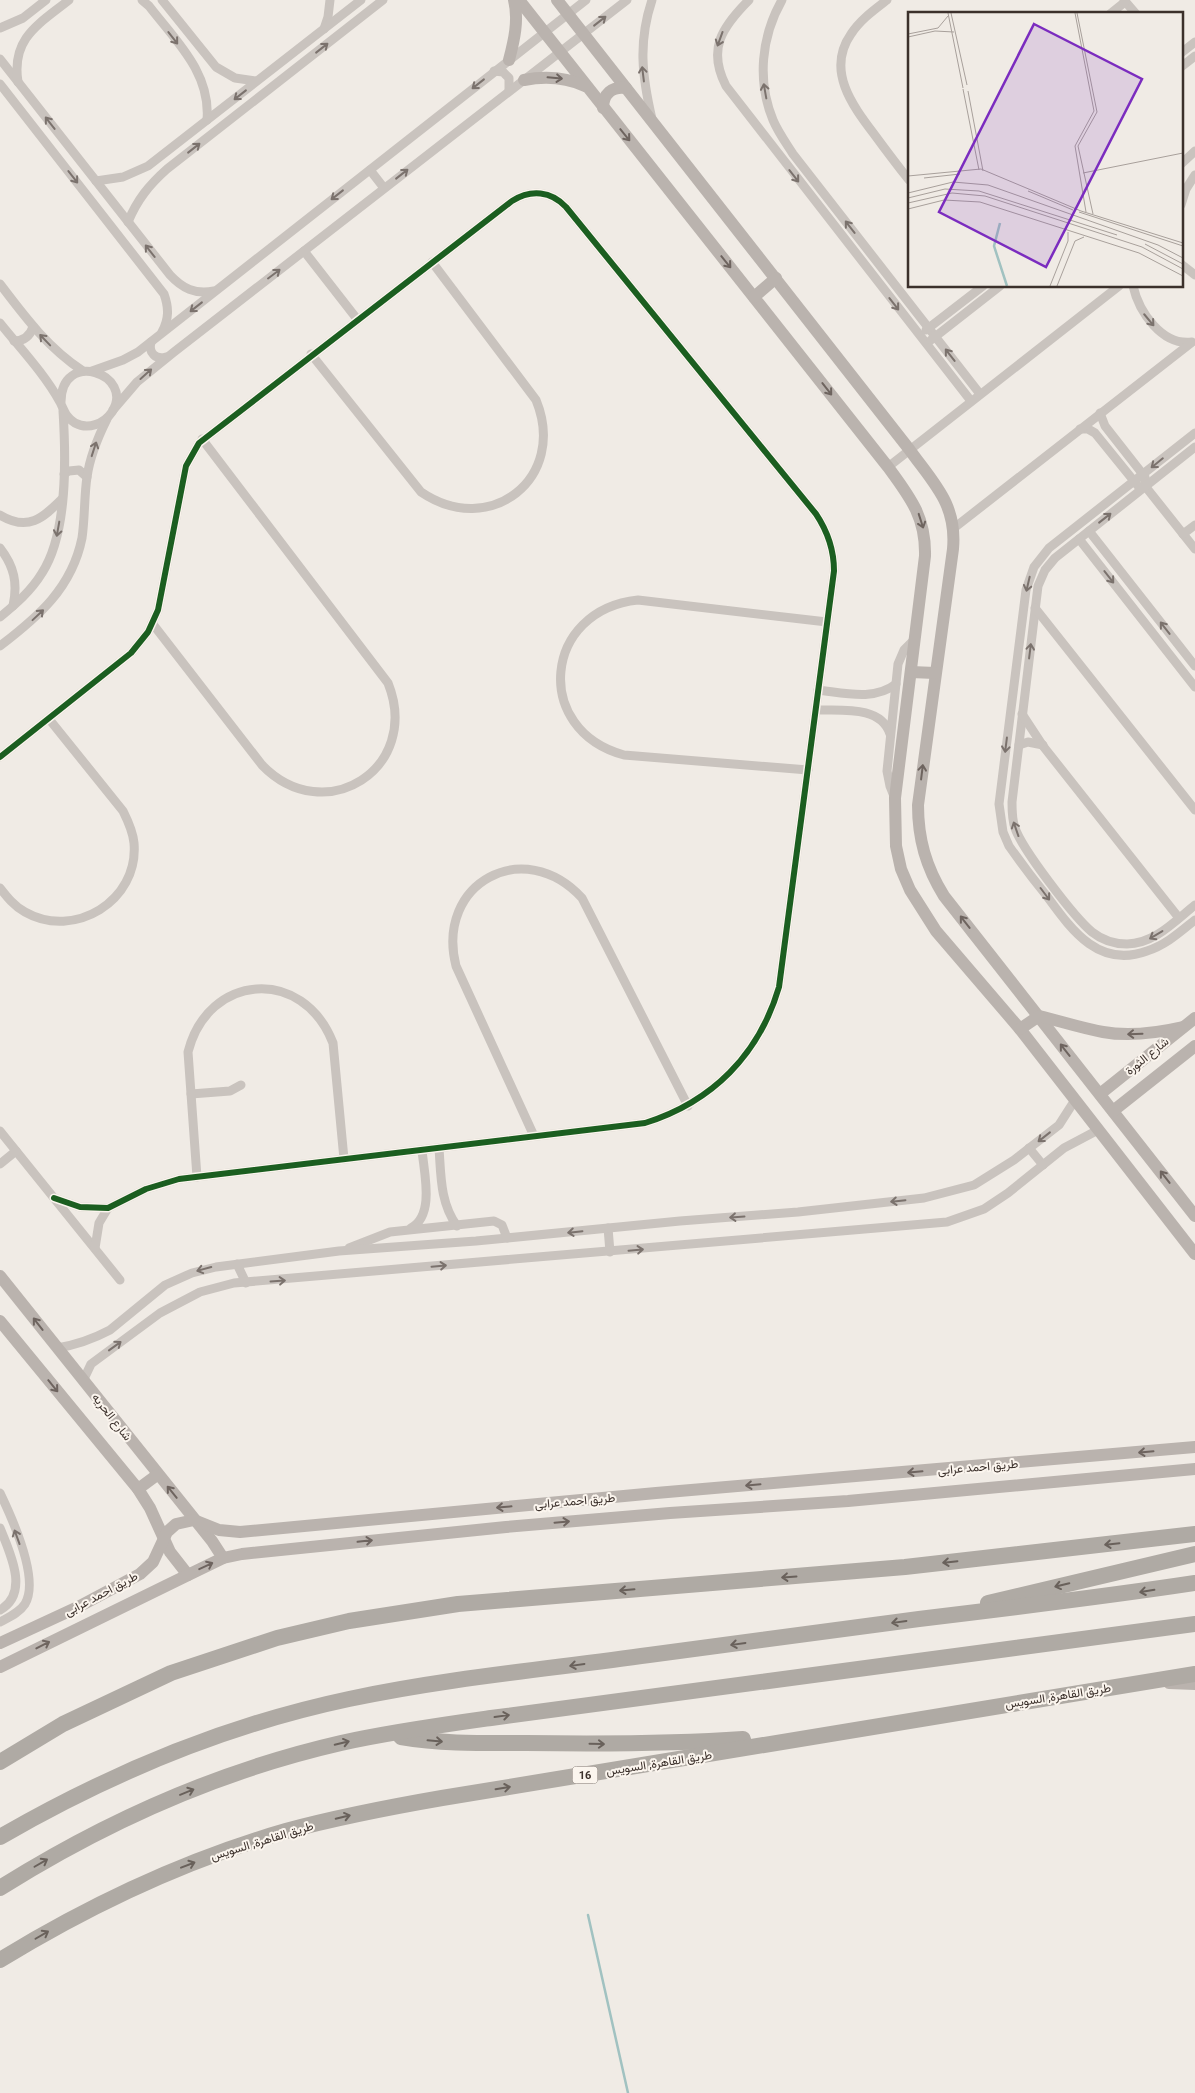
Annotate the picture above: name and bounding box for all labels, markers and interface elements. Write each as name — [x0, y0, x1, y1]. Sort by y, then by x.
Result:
inset map — [908, 12, 1182, 288]
one-way arrow — [593, 16, 606, 27]
one-way arrow — [167, 31, 178, 44]
one-way arrow — [715, 31, 724, 46]
one-way arrow — [315, 42, 328, 53]
one-way arrow — [638, 66, 648, 82]
one-way arrow — [547, 73, 563, 83]
one-way arrow — [472, 78, 485, 89]
one-way arrow — [759, 84, 769, 100]
one-way arrow — [234, 89, 247, 100]
one-way arrow — [45, 117, 56, 130]
one-way arrow — [619, 128, 630, 141]
one-way arrow — [187, 142, 200, 153]
one-way arrow — [395, 169, 408, 180]
one-way arrow — [789, 169, 799, 183]
one-way arrow — [68, 170, 79, 183]
one-way arrow — [331, 190, 344, 201]
one-way arrow — [845, 221, 856, 234]
one-way arrow — [145, 245, 156, 258]
one-way arrow — [721, 255, 732, 268]
one-way arrow — [267, 269, 281, 279]
one-way arrow — [889, 297, 900, 310]
one-way arrow — [190, 301, 203, 312]
one-way arrow — [1144, 314, 1155, 327]
one-way arrow — [39, 334, 51, 347]
one-way arrow — [945, 349, 956, 362]
one-way arrow — [140, 369, 153, 380]
one-way arrow — [821, 383, 832, 396]
one-way arrow — [90, 442, 99, 458]
one-way arrow — [1151, 458, 1164, 469]
one-way arrow — [917, 513, 926, 528]
one-way arrow — [1098, 513, 1111, 524]
one-way arrow — [52, 521, 62, 537]
one-way arrow — [1104, 570, 1114, 584]
one-way arrow — [1023, 576, 1032, 592]
one-way arrow — [31, 609, 44, 621]
one-way arrow — [1160, 621, 1170, 635]
one-way arrow — [1025, 643, 1035, 659]
one-way arrow — [1001, 737, 1011, 753]
one-way arrow — [918, 764, 928, 780]
one-way arrow — [1011, 821, 1021, 837]
one-way arrow — [1040, 887, 1050, 901]
one-way arrow — [959, 916, 970, 929]
one-way arrow — [1150, 930, 1164, 940]
one-way arrow — [1128, 1029, 1144, 1039]
street label: شارع الثورة — [1122, 1034, 1173, 1079]
one-way arrow — [1060, 1044, 1071, 1057]
one-way arrow — [1038, 1131, 1051, 1142]
one-way arrow — [1160, 1171, 1171, 1184]
one-way arrow — [891, 1196, 907, 1206]
one-way arrow — [729, 1212, 745, 1221]
one-way arrow — [567, 1227, 583, 1237]
one-way arrow — [628, 1245, 644, 1254]
one-way arrow — [431, 1261, 447, 1271]
one-way arrow — [196, 1265, 212, 1275]
one-way arrow — [269, 1276, 285, 1285]
one-way arrow — [33, 1317, 43, 1331]
one-way arrow — [108, 1341, 122, 1351]
one-way arrow — [47, 1380, 58, 1393]
street label: شارع الحريه — [88, 1391, 135, 1445]
one-way arrow — [1139, 1447, 1155, 1456]
street label: طريق احمد عرابى — [937, 1456, 1019, 1478]
one-way arrow — [907, 1467, 923, 1477]
one-way arrow — [745, 1481, 761, 1490]
one-way arrow — [166, 1486, 177, 1499]
street label: طريق احمد عرابى — [534, 1490, 616, 1512]
one-way arrow — [496, 1503, 512, 1512]
one-way arrow — [553, 1517, 569, 1527]
one-way arrow — [12, 1530, 21, 1545]
one-way arrow — [357, 1536, 373, 1546]
one-way arrow — [1104, 1539, 1120, 1549]
one-way arrow — [943, 1557, 959, 1567]
one-way arrow — [198, 1561, 213, 1571]
street label: طريق احمد عرابى — [62, 1569, 141, 1620]
one-way arrow — [781, 1572, 797, 1581]
one-way arrow — [1055, 1581, 1071, 1590]
one-way arrow — [619, 1585, 635, 1594]
one-way arrow — [1139, 1586, 1155, 1596]
one-way arrow — [891, 1617, 907, 1627]
one-way arrow — [730, 1639, 746, 1649]
one-way arrow — [36, 1640, 51, 1650]
one-way arrow — [569, 1660, 585, 1670]
street label: طريق القاهرة, السويس — [1004, 1681, 1112, 1712]
one-way arrow — [494, 1711, 510, 1721]
one-way arrow — [426, 1736, 442, 1746]
one-way arrow — [334, 1738, 350, 1747]
one-way arrow — [588, 1739, 605, 1749]
street label: طريق القاهرة, السويس — [605, 1748, 713, 1779]
road number: 16 — [572, 1766, 598, 1784]
one-way arrow — [495, 1783, 511, 1793]
one-way arrow — [180, 1786, 195, 1795]
one-way arrow — [335, 1812, 351, 1821]
street label: طريق القاهرة, السويس — [209, 1819, 316, 1864]
one-way arrow — [34, 1857, 48, 1867]
one-way arrow — [180, 1860, 195, 1869]
one-way arrow — [34, 1929, 48, 1939]

